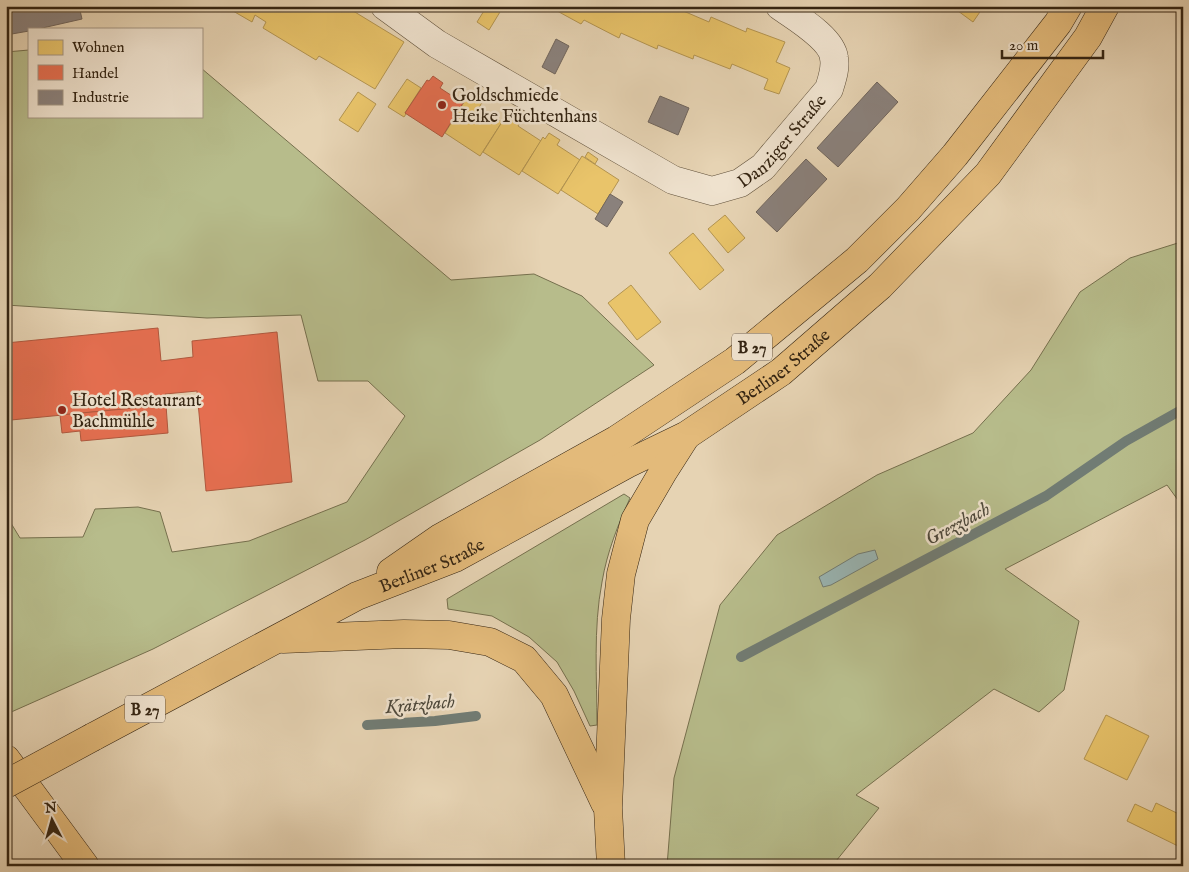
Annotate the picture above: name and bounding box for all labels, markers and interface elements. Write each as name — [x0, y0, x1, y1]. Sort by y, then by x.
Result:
legend — [28, 28, 202, 118]
scale bar — [1002, 28, 1103, 60]
text: 20 m — [1009, 36, 1039, 55]
text: Wohnen — [72, 38, 124, 57]
text: Handel — [72, 64, 119, 83]
place label: Goldschmiede Heike Füchtenhans — [452, 85, 597, 129]
text: Industrie — [72, 88, 129, 107]
street label: Danziger Straße — [734, 90, 832, 194]
marker: Goldschmiede Heike Füchtenhans — [436, 99, 448, 111]
street label: Berliner Straße — [733, 324, 836, 411]
road number: B 27 — [732, 334, 772, 361]
place label: Hotel Restaurant Bachmühle — [72, 390, 202, 434]
marker: Hotel Restaurant Bachmühle — [56, 404, 68, 416]
water label: Grezzbach — [922, 498, 994, 552]
street label: Berliner Straße — [376, 534, 489, 599]
water label: Krätzbach — [383, 690, 456, 720]
road number: B 27 — [125, 696, 165, 722]
north arrow — [28, 794, 78, 844]
text: N — [43, 798, 58, 818]

